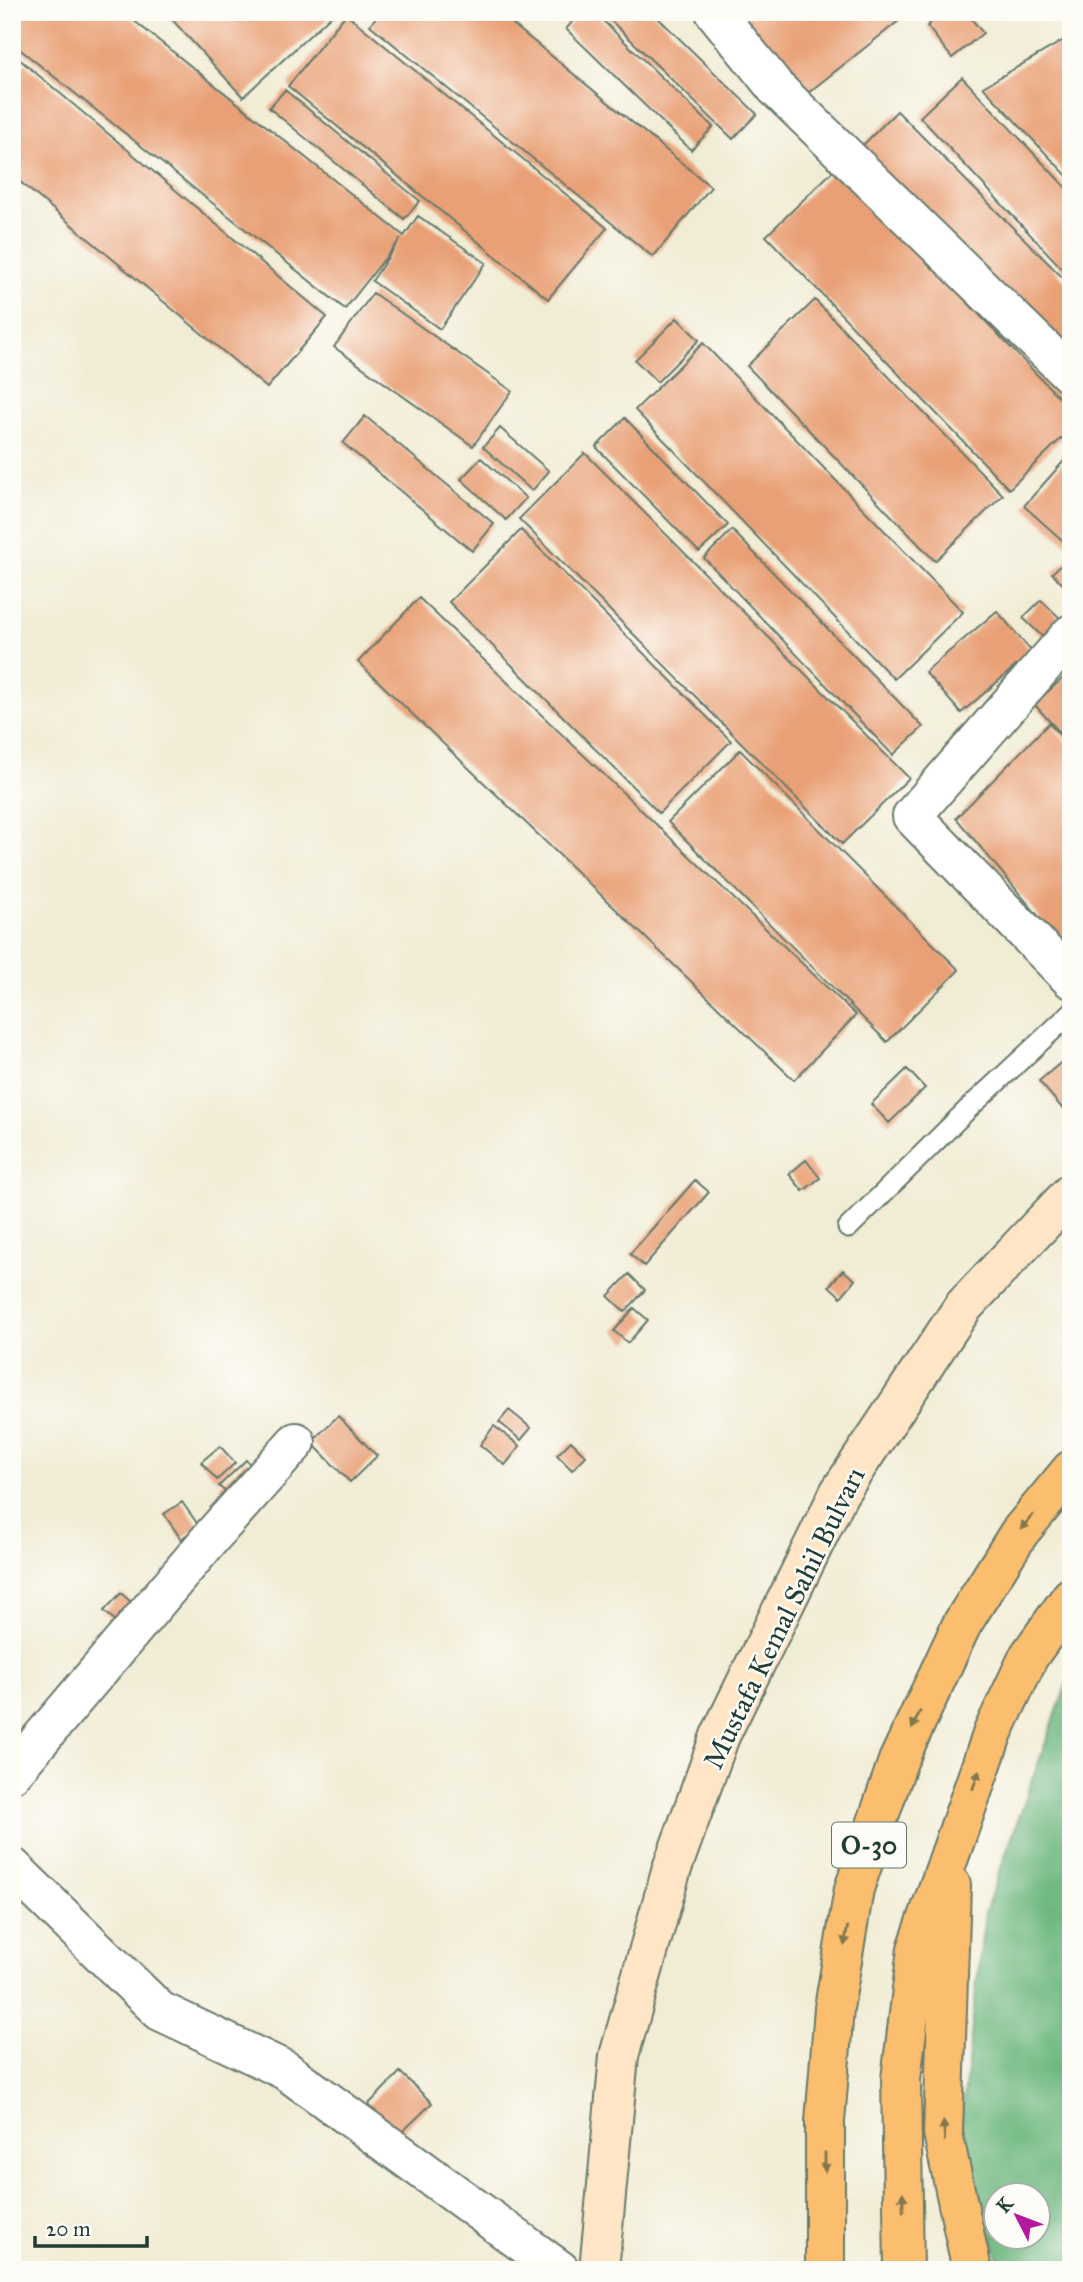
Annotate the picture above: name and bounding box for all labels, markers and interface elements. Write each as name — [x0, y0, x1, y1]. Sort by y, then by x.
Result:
street label: Mustafa Kemal Sahil Bulvarı — [696, 1461, 873, 1775]
one-way arrow — [1020, 1513, 1035, 1531]
one-way arrow — [911, 1710, 922, 1731]
one-way arrow — [970, 1770, 981, 1791]
road number: O-30 — [832, 1822, 906, 1868]
one-way arrow — [840, 1925, 851, 1947]
one-way arrow — [938, 2120, 949, 2142]
one-way arrow — [819, 2151, 831, 2173]
north arrow — [982, 2180, 1052, 2250]
one-way arrow — [897, 2190, 909, 2212]
text: K — [992, 2191, 1019, 2218]
scale bar — [35, 2205, 147, 2249]
text: 20 m — [46, 2216, 91, 2242]

